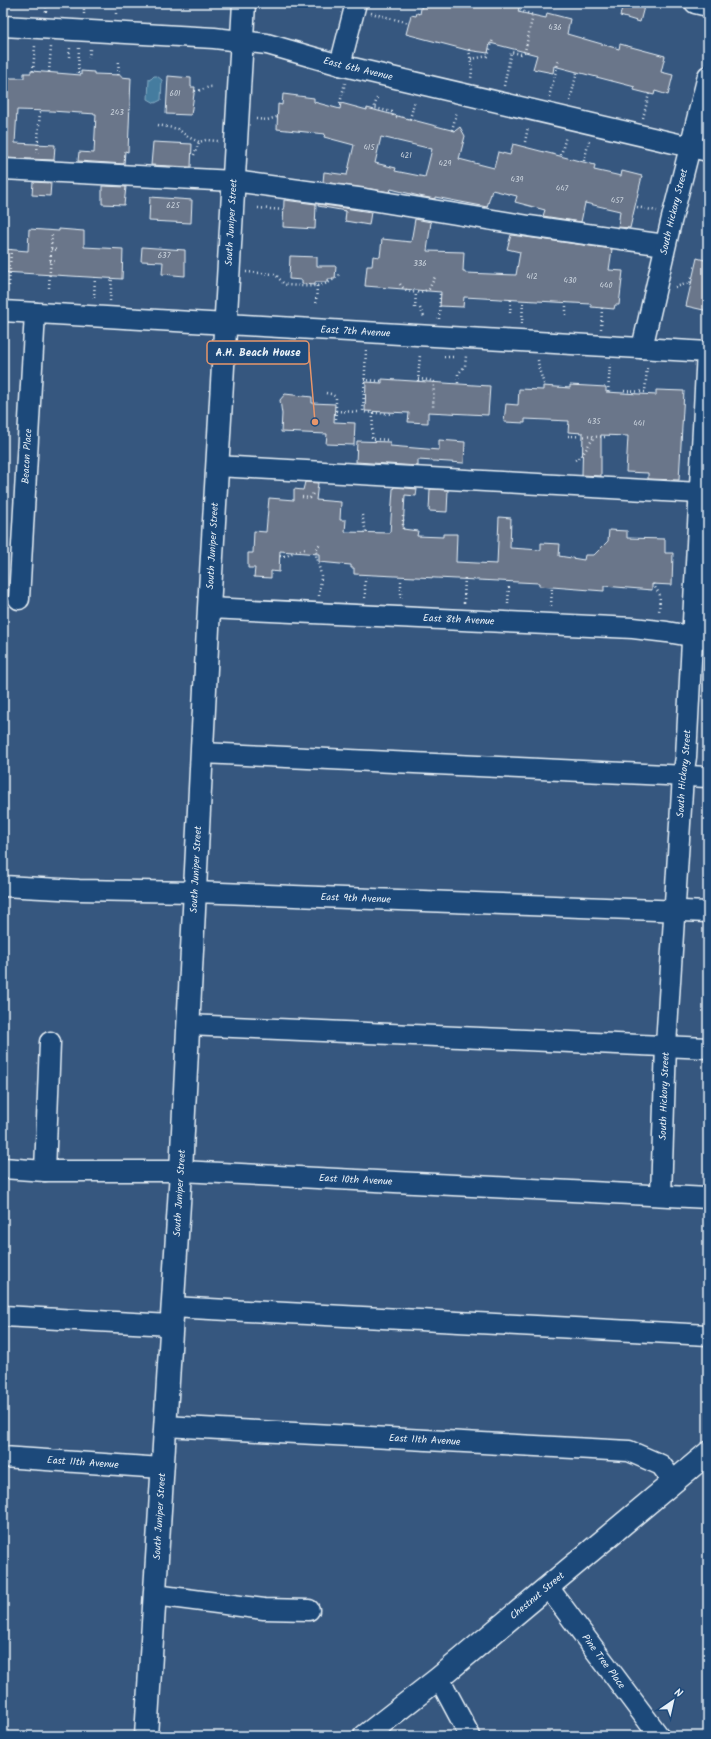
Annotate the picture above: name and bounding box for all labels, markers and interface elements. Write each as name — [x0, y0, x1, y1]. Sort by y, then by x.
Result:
house number: 436 — [548, 21, 562, 34]
street label: East 6th Avenue — [321, 53, 395, 85]
house number: 601 — [170, 87, 181, 100]
house number: 243 — [110, 106, 124, 119]
house number: 415 — [363, 141, 375, 154]
house number: 421 — [400, 149, 412, 162]
house number: 429 — [439, 157, 452, 170]
street label: South Hickory Street — [656, 167, 692, 256]
house number: 439 — [511, 173, 524, 186]
street label: South Juniper Street — [221, 178, 242, 266]
house number: 447 — [556, 182, 569, 195]
house number: 457 — [611, 194, 624, 207]
house number: 625 — [166, 199, 180, 212]
house number: 637 — [158, 249, 171, 262]
house number: 336 — [413, 257, 427, 270]
house number: 412 — [526, 270, 538, 283]
house number: 430 — [564, 274, 576, 287]
house number: 440 — [600, 279, 612, 292]
street label: East 7th Avenue — [320, 321, 391, 342]
callout: A.H. Beach House — [207, 341, 309, 364]
text: A.H. Beach House — [215, 344, 301, 362]
house number: 435 — [587, 415, 601, 428]
house number: 441 — [633, 417, 645, 430]
street label: Beacon Place — [17, 428, 37, 484]
street label: South Juniper Street — [202, 502, 223, 590]
street label: East 8th Avenue — [423, 610, 495, 629]
street label: South Hickory Street — [672, 729, 695, 818]
street label: South Juniper Street — [186, 825, 206, 913]
street label: East 9th Avenue — [320, 889, 392, 908]
street label: South Hickory Street — [655, 1052, 674, 1140]
street label: South Juniper Street — [169, 1149, 190, 1237]
street label: East 10th Avenue — [318, 1170, 393, 1190]
street label: East 11th Avenue — [388, 1430, 461, 1450]
street label: East 11th Avenue — [46, 1452, 120, 1473]
street label: South Juniper Street — [149, 1472, 170, 1560]
street label: Chestnut Street — [506, 1568, 568, 1624]
street label: Pine Tree Place — [578, 1631, 630, 1693]
north arrow — [653, 1681, 693, 1721]
text: N — [670, 1684, 686, 1703]

